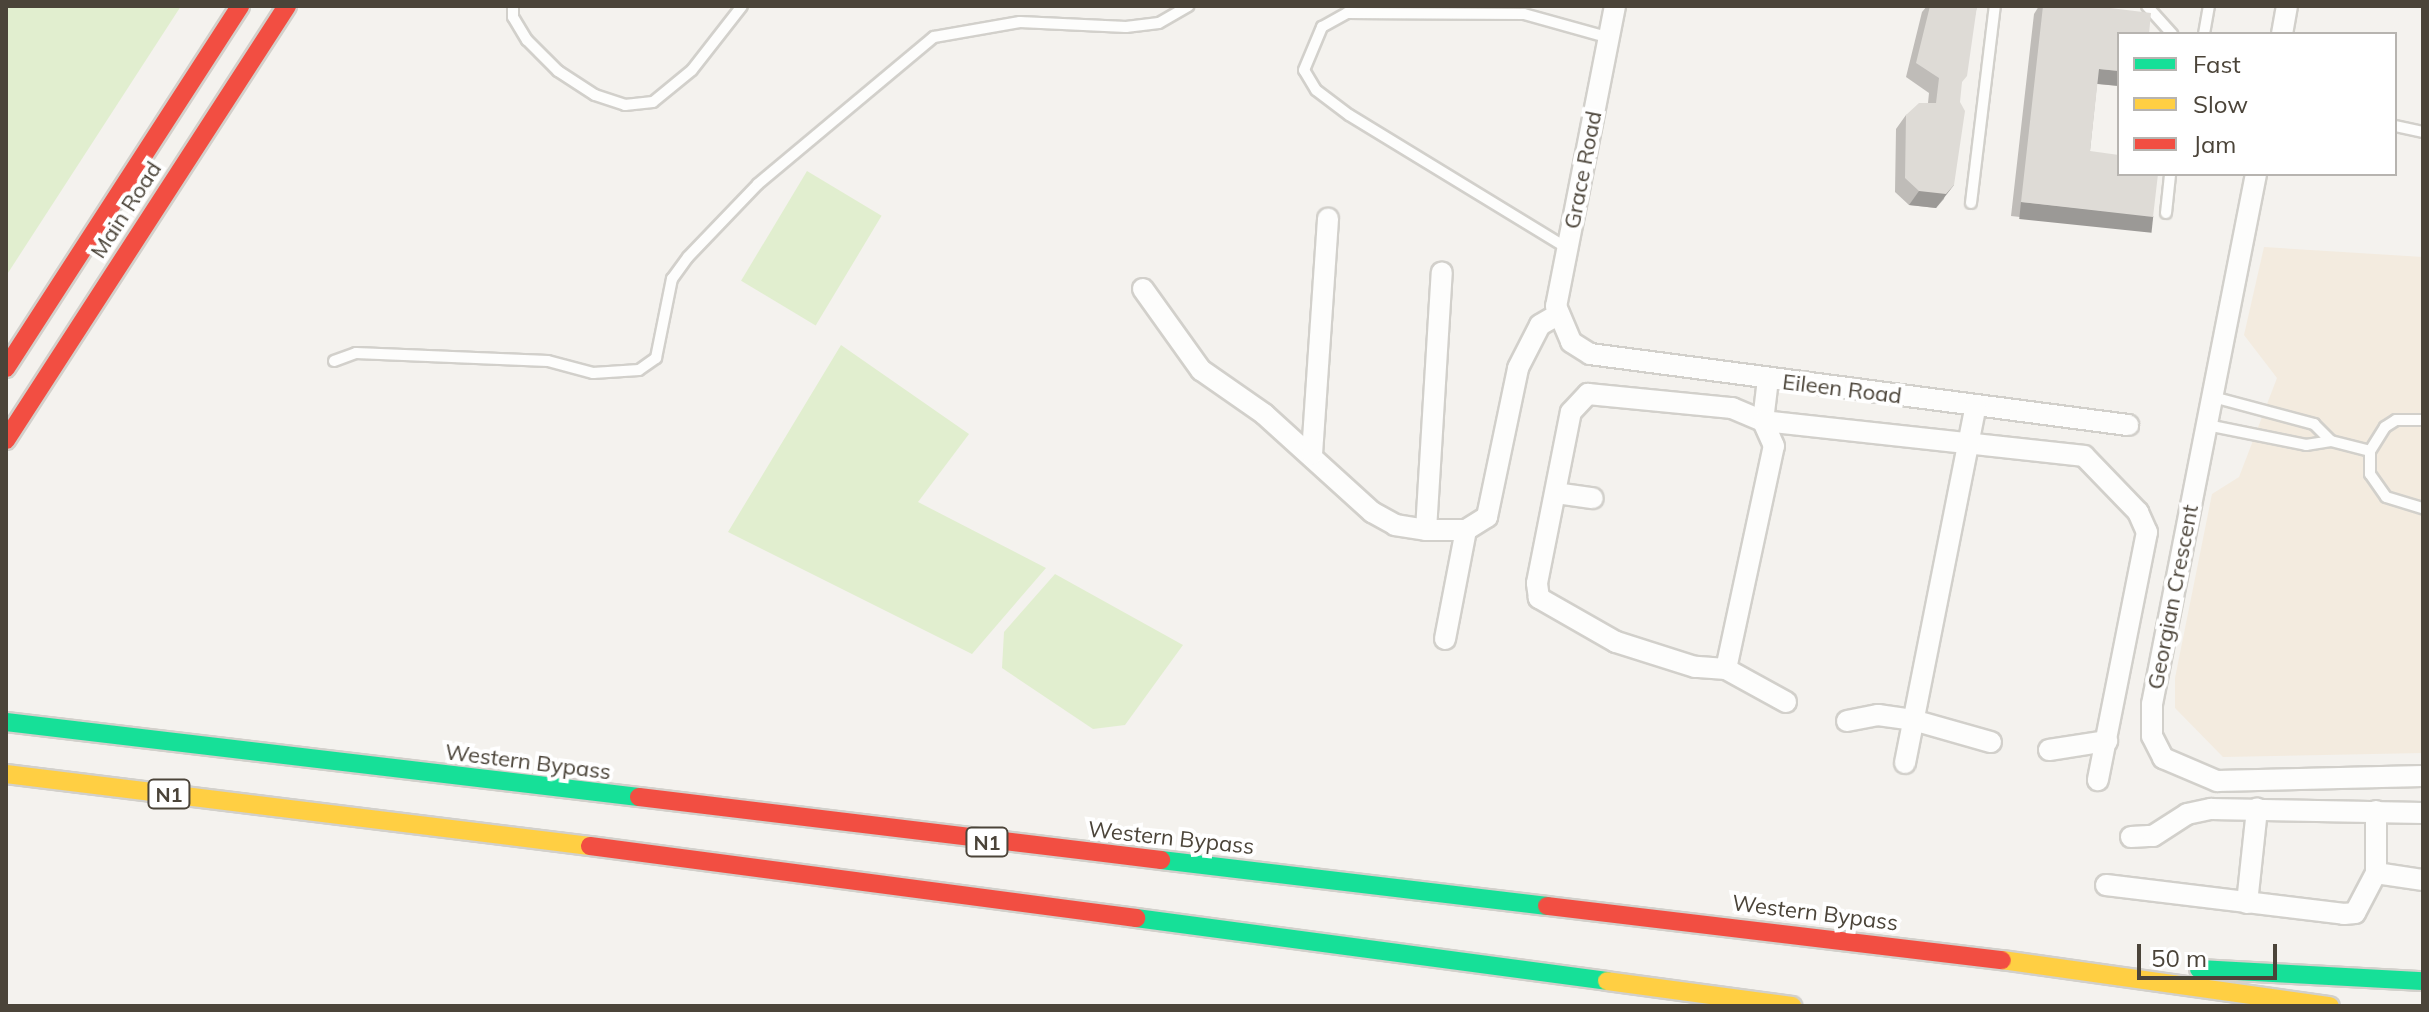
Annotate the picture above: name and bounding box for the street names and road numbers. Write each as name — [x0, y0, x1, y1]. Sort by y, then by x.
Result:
street label: Grace Road — [1559, 109, 1607, 231]
street label: Main Road — [85, 157, 167, 263]
street label: Eileen Road — [1781, 369, 1903, 409]
street label: Georgian Crescent — [2142, 502, 2204, 692]
street label: Western Bypass — [444, 739, 612, 785]
road number: N1 — [147, 778, 191, 810]
street label: Western Bypass — [1087, 816, 1255, 860]
road number: N1 — [965, 826, 1009, 858]
street label: Western Bypass — [1731, 890, 1899, 936]

